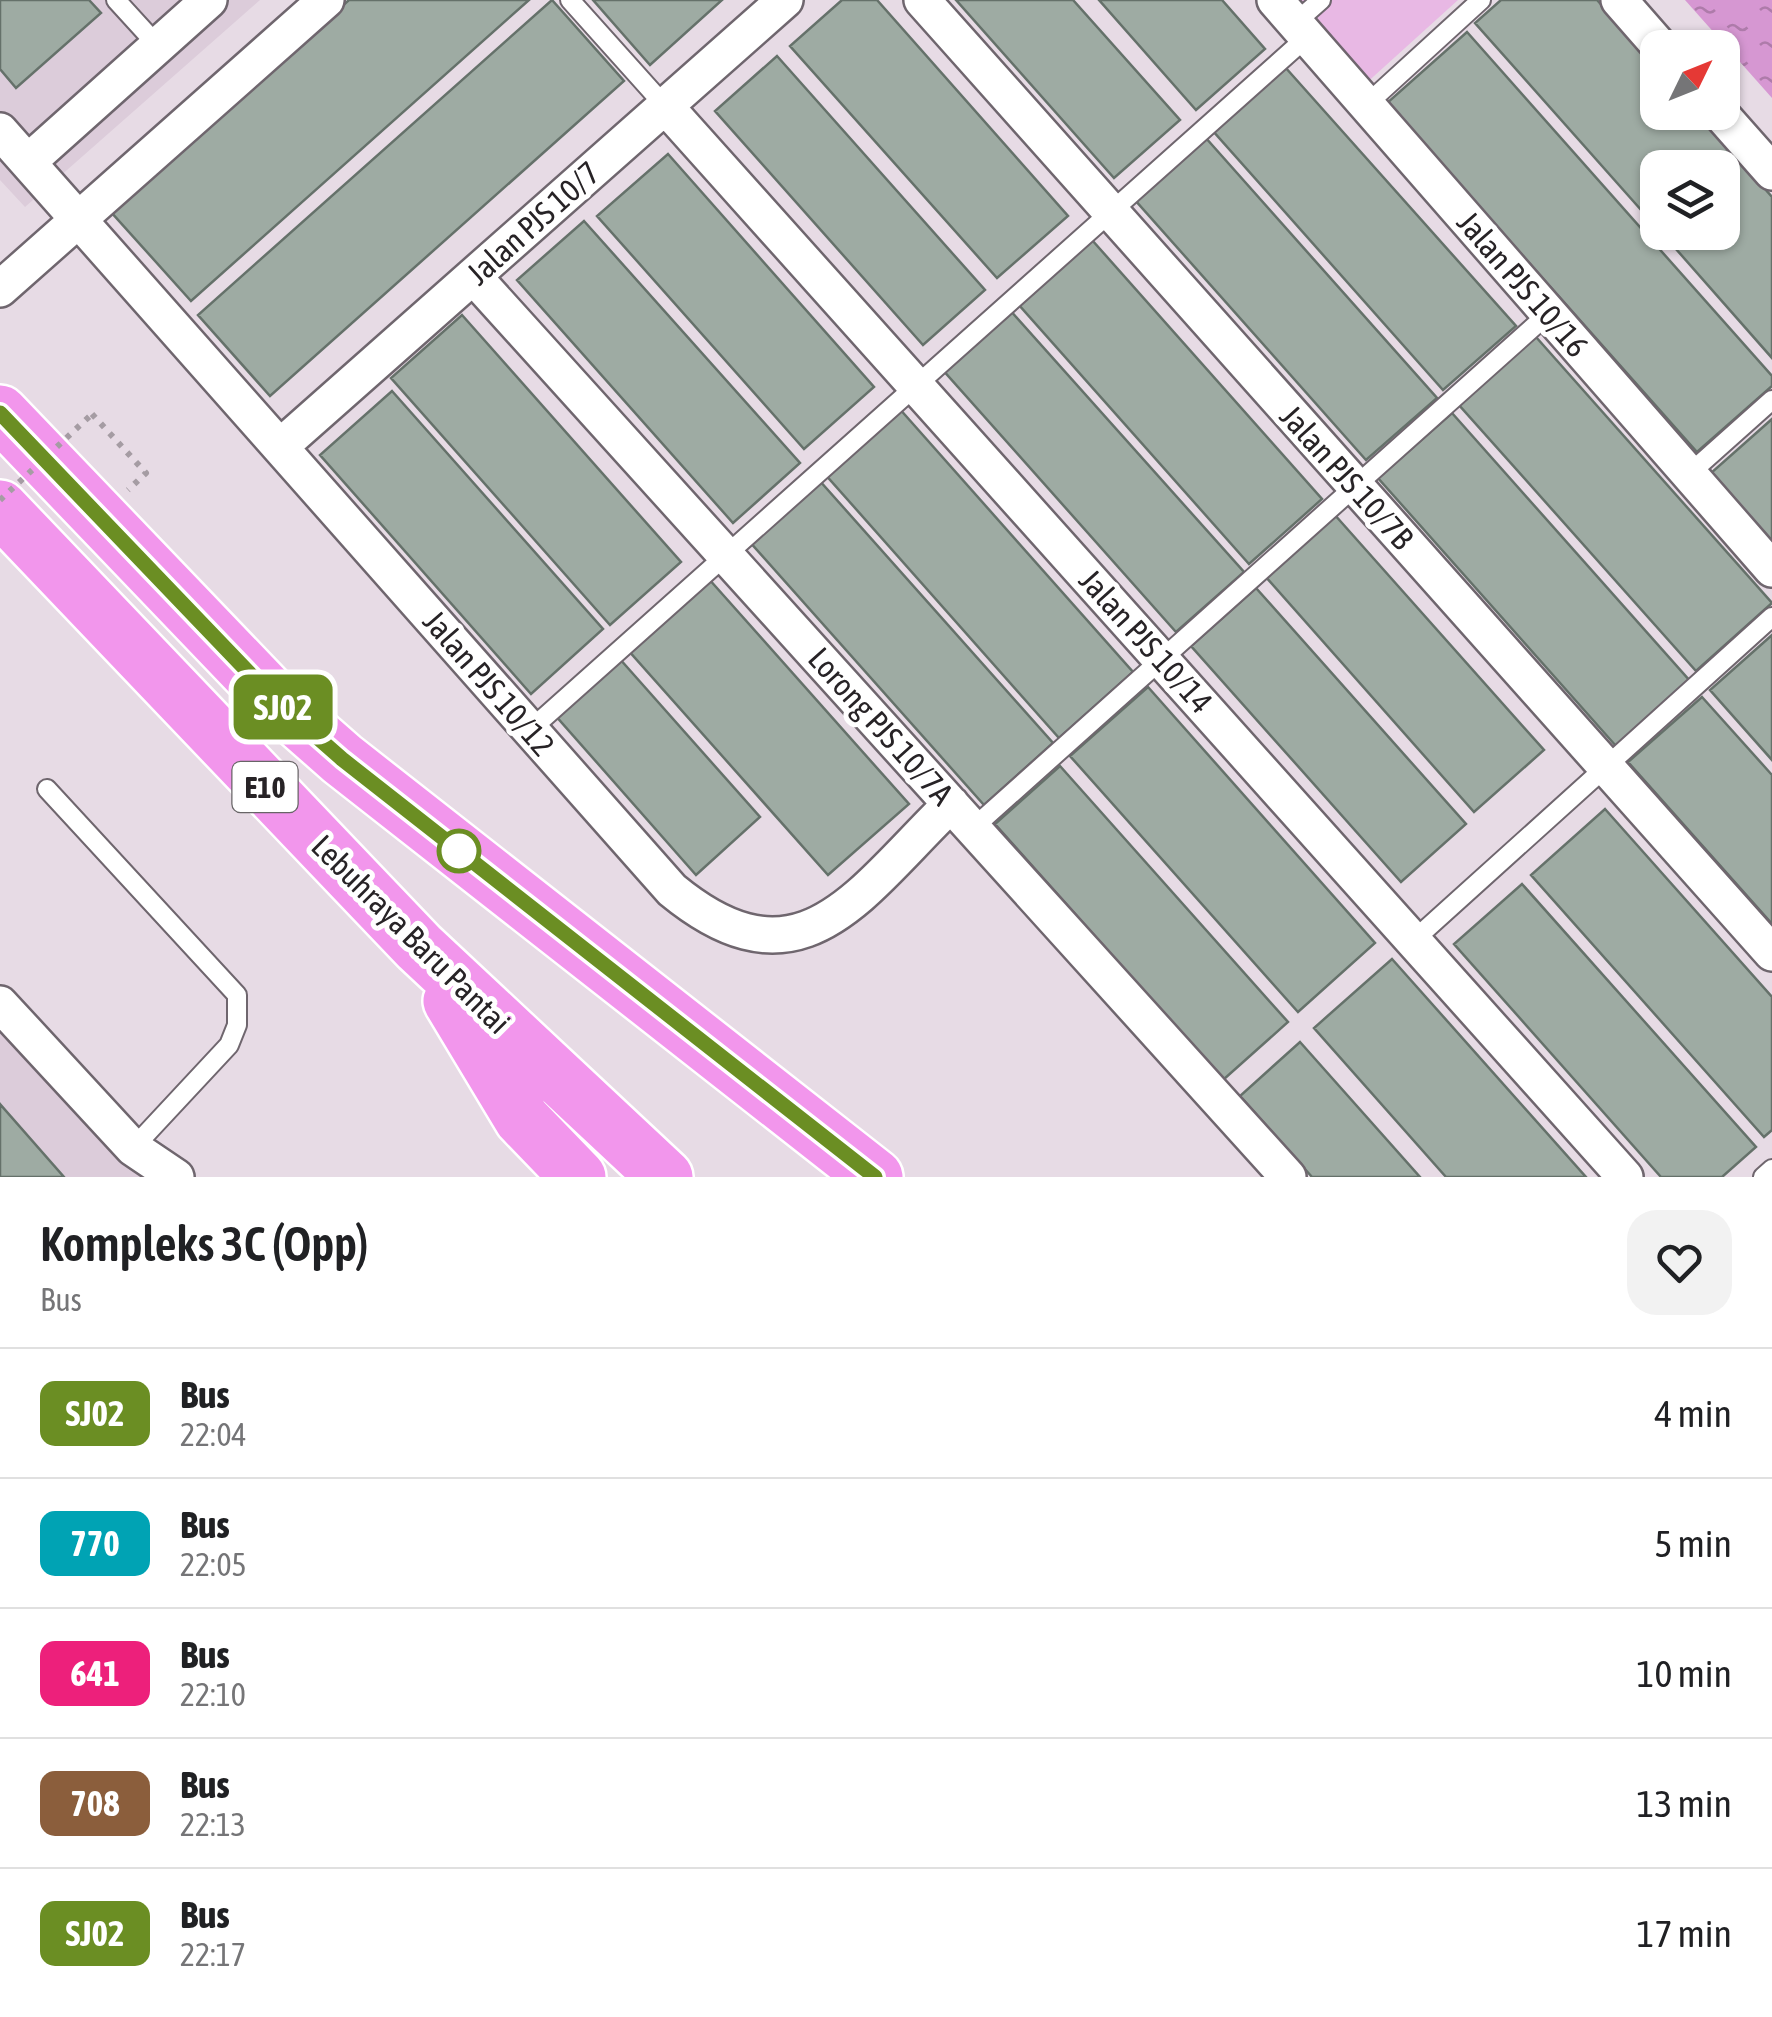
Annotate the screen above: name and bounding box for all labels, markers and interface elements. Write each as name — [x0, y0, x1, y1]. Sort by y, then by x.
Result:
north arrow — [1640, 30, 1740, 130]
map controls — [1640, 30, 1740, 250]
button: layers — [1640, 150, 1740, 250]
street label: Jalan PJS 10/7 — [459, 154, 607, 292]
street label: Jalan PJS 10/16 — [1450, 204, 1596, 364]
street label: Jalan PJS 10/7B — [1273, 398, 1421, 556]
street label: Jalan PJS 10/14 — [1072, 562, 1220, 720]
street label: Jalan PJS 10/12 — [416, 603, 562, 763]
street label: Lorong PJS 10/7A — [801, 640, 961, 812]
line badge: SJ02 — [213, 674, 353, 740]
text: SJ02 — [254, 687, 312, 727]
road number: E10 — [232, 762, 298, 812]
street label: Lebuhraya Baru Pantai — [304, 827, 518, 1041]
unlabelled marker — [438, 830, 480, 872]
button: heart — [1627, 1210, 1732, 1315]
text: Kompleks 3C (Opp) — [40, 1216, 368, 1271]
text: Bus — [40, 1281, 82, 1318]
text: Bus — [180, 1373, 230, 1416]
text: 4 min — [1654, 1392, 1732, 1435]
text: SJ02 — [66, 1393, 124, 1433]
text: 22:04 — [180, 1416, 247, 1453]
text: Bus — [180, 1503, 230, 1546]
text: 5 min — [1654, 1522, 1732, 1565]
text: 770 — [70, 1523, 120, 1563]
text: 22:05 — [180, 1546, 247, 1583]
text: Bus — [180, 1633, 230, 1676]
text: 10 min — [1637, 1652, 1732, 1695]
text: 641 — [70, 1653, 120, 1693]
text: 22:10 — [180, 1676, 246, 1713]
text: Bus — [180, 1763, 230, 1806]
text: 13 min — [1637, 1782, 1732, 1825]
text: 708 — [70, 1783, 120, 1823]
text: 22:13 — [180, 1806, 246, 1843]
text: Bus — [180, 1893, 230, 1936]
text: 17 min — [1637, 1912, 1732, 1955]
text: SJ02 — [66, 1913, 124, 1953]
text: 22:17 — [180, 1936, 246, 1973]

